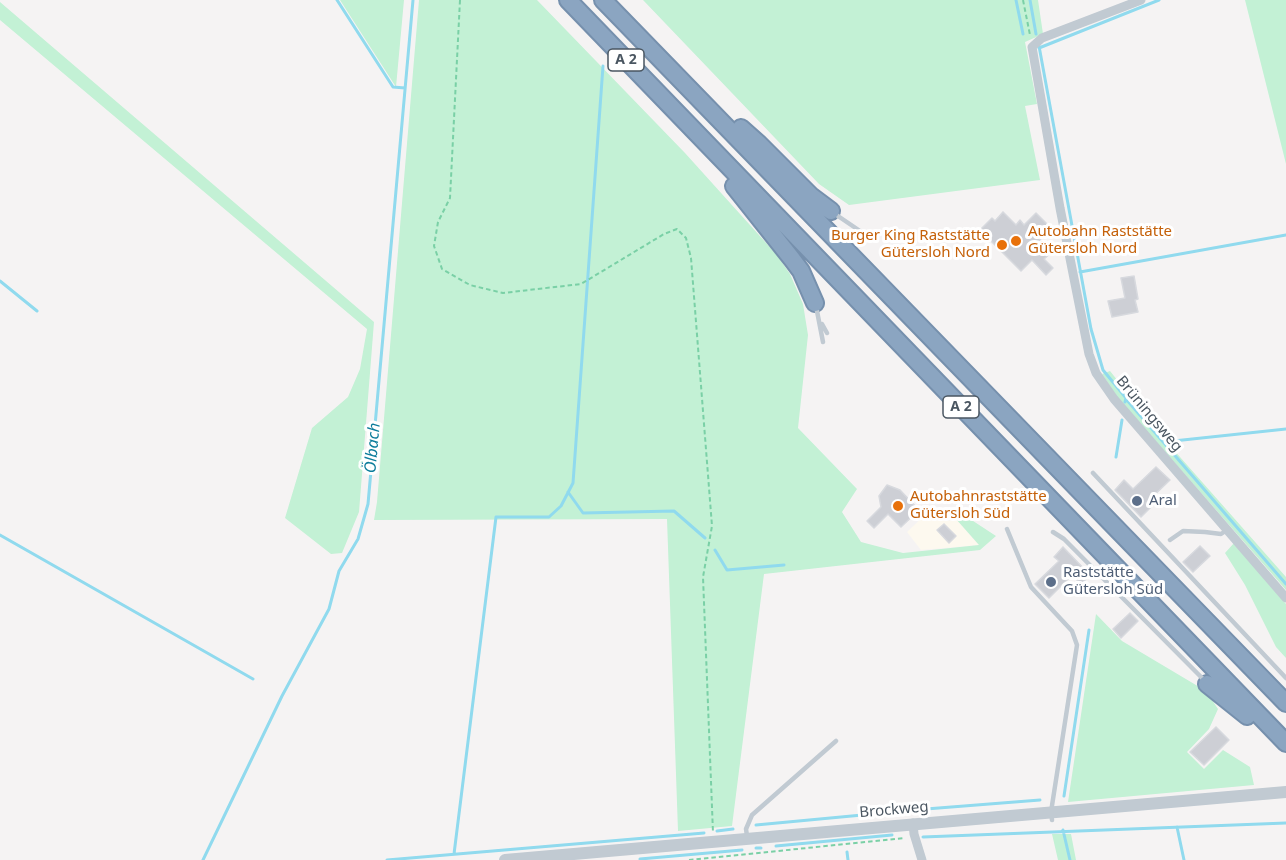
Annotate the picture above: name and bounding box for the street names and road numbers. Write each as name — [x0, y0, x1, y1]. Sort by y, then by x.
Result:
road number: A 2 — [608, 49, 644, 71]
street label: Brüningsweg — [1112, 372, 1186, 456]
road number: A 2 — [943, 396, 979, 418]
street label: Brockweg — [859, 798, 929, 822]

